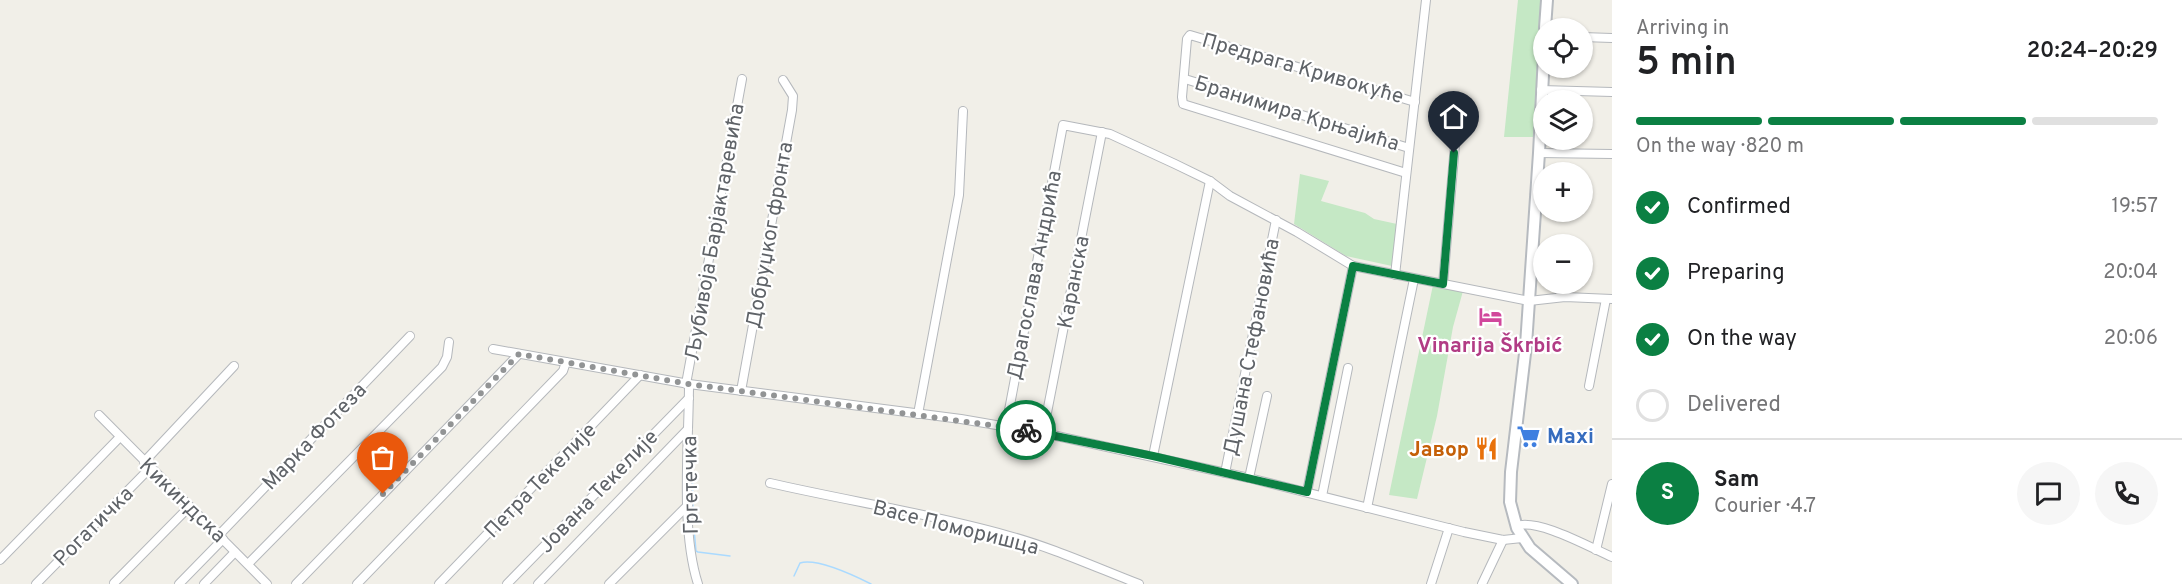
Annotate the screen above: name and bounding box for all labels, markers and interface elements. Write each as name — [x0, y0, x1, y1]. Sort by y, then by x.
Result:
text: Arriving in — [1636, 16, 1729, 42]
map controls — [1533, 18, 1593, 294]
button: locate — [1533, 18, 1593, 78]
street label: Предрага Кривокуће — [1199, 28, 1407, 111]
text: 20:24–20:29 — [2027, 38, 2158, 65]
text: 5 min — [1636, 40, 1737, 89]
street label: Бранимира Крњајића — [1191, 70, 1402, 158]
button: layers — [1533, 90, 1593, 150]
pin — [1428, 91, 1479, 153]
icon: home — [1437, 100, 1470, 133]
street label: Љубивоја Барјактаревића — [679, 101, 751, 363]
text: On the way · 820 m — [1636, 134, 1804, 160]
street label: Добруџког фронта — [741, 140, 800, 331]
button: + — [1533, 162, 1593, 222]
street label: Драгослава Андрића — [1002, 168, 1069, 382]
icon: check — [1636, 191, 1669, 224]
text: Confirmed — [1687, 194, 1791, 221]
text: 19:57 — [2111, 194, 2158, 220]
street label: Каранска — [1052, 233, 1097, 331]
button: − — [1533, 234, 1593, 294]
street label: Душана Стефановића — [1218, 236, 1287, 458]
icon: check — [1636, 257, 1669, 290]
text: Preparing — [1687, 260, 1785, 287]
text: 20:04 — [2103, 260, 2158, 286]
hotel icon: Vinarija Škrbić — [1477, 304, 1503, 330]
icon: check — [1636, 323, 1669, 356]
text: On the way — [1687, 326, 1797, 353]
text: 20:06 — [2104, 326, 2158, 352]
place label: Vinarija Škrbić — [1417, 332, 1563, 360]
street label: Марка Фотеза — [257, 378, 373, 496]
text: Delivered — [1687, 392, 1781, 419]
courier — [996, 400, 1056, 460]
icon: bike — [1010, 414, 1043, 447]
street label: Петра Текелије — [479, 418, 603, 545]
supermarket icon: Maxi — [1516, 423, 1542, 449]
place label: Maxi — [1547, 424, 1594, 451]
street label: Јована Текелије — [533, 425, 665, 560]
pin — [357, 432, 408, 494]
street label: Гргетечка — [677, 435, 706, 535]
restaurant icon: Јавор — [1474, 436, 1500, 462]
place label: Јавор — [1409, 437, 1469, 464]
icon: bag — [366, 441, 399, 474]
street label: Кикиндска — [133, 453, 231, 549]
button: chat — [2017, 462, 2080, 525]
button: phone — [2095, 462, 2158, 525]
text: Sam — [1714, 467, 1759, 494]
text: S — [1661, 480, 1674, 507]
street label: Рогатичка — [48, 481, 140, 573]
text: Courier · 4.7 — [1714, 494, 1816, 520]
street label: Васе Поморишца — [870, 495, 1042, 562]

